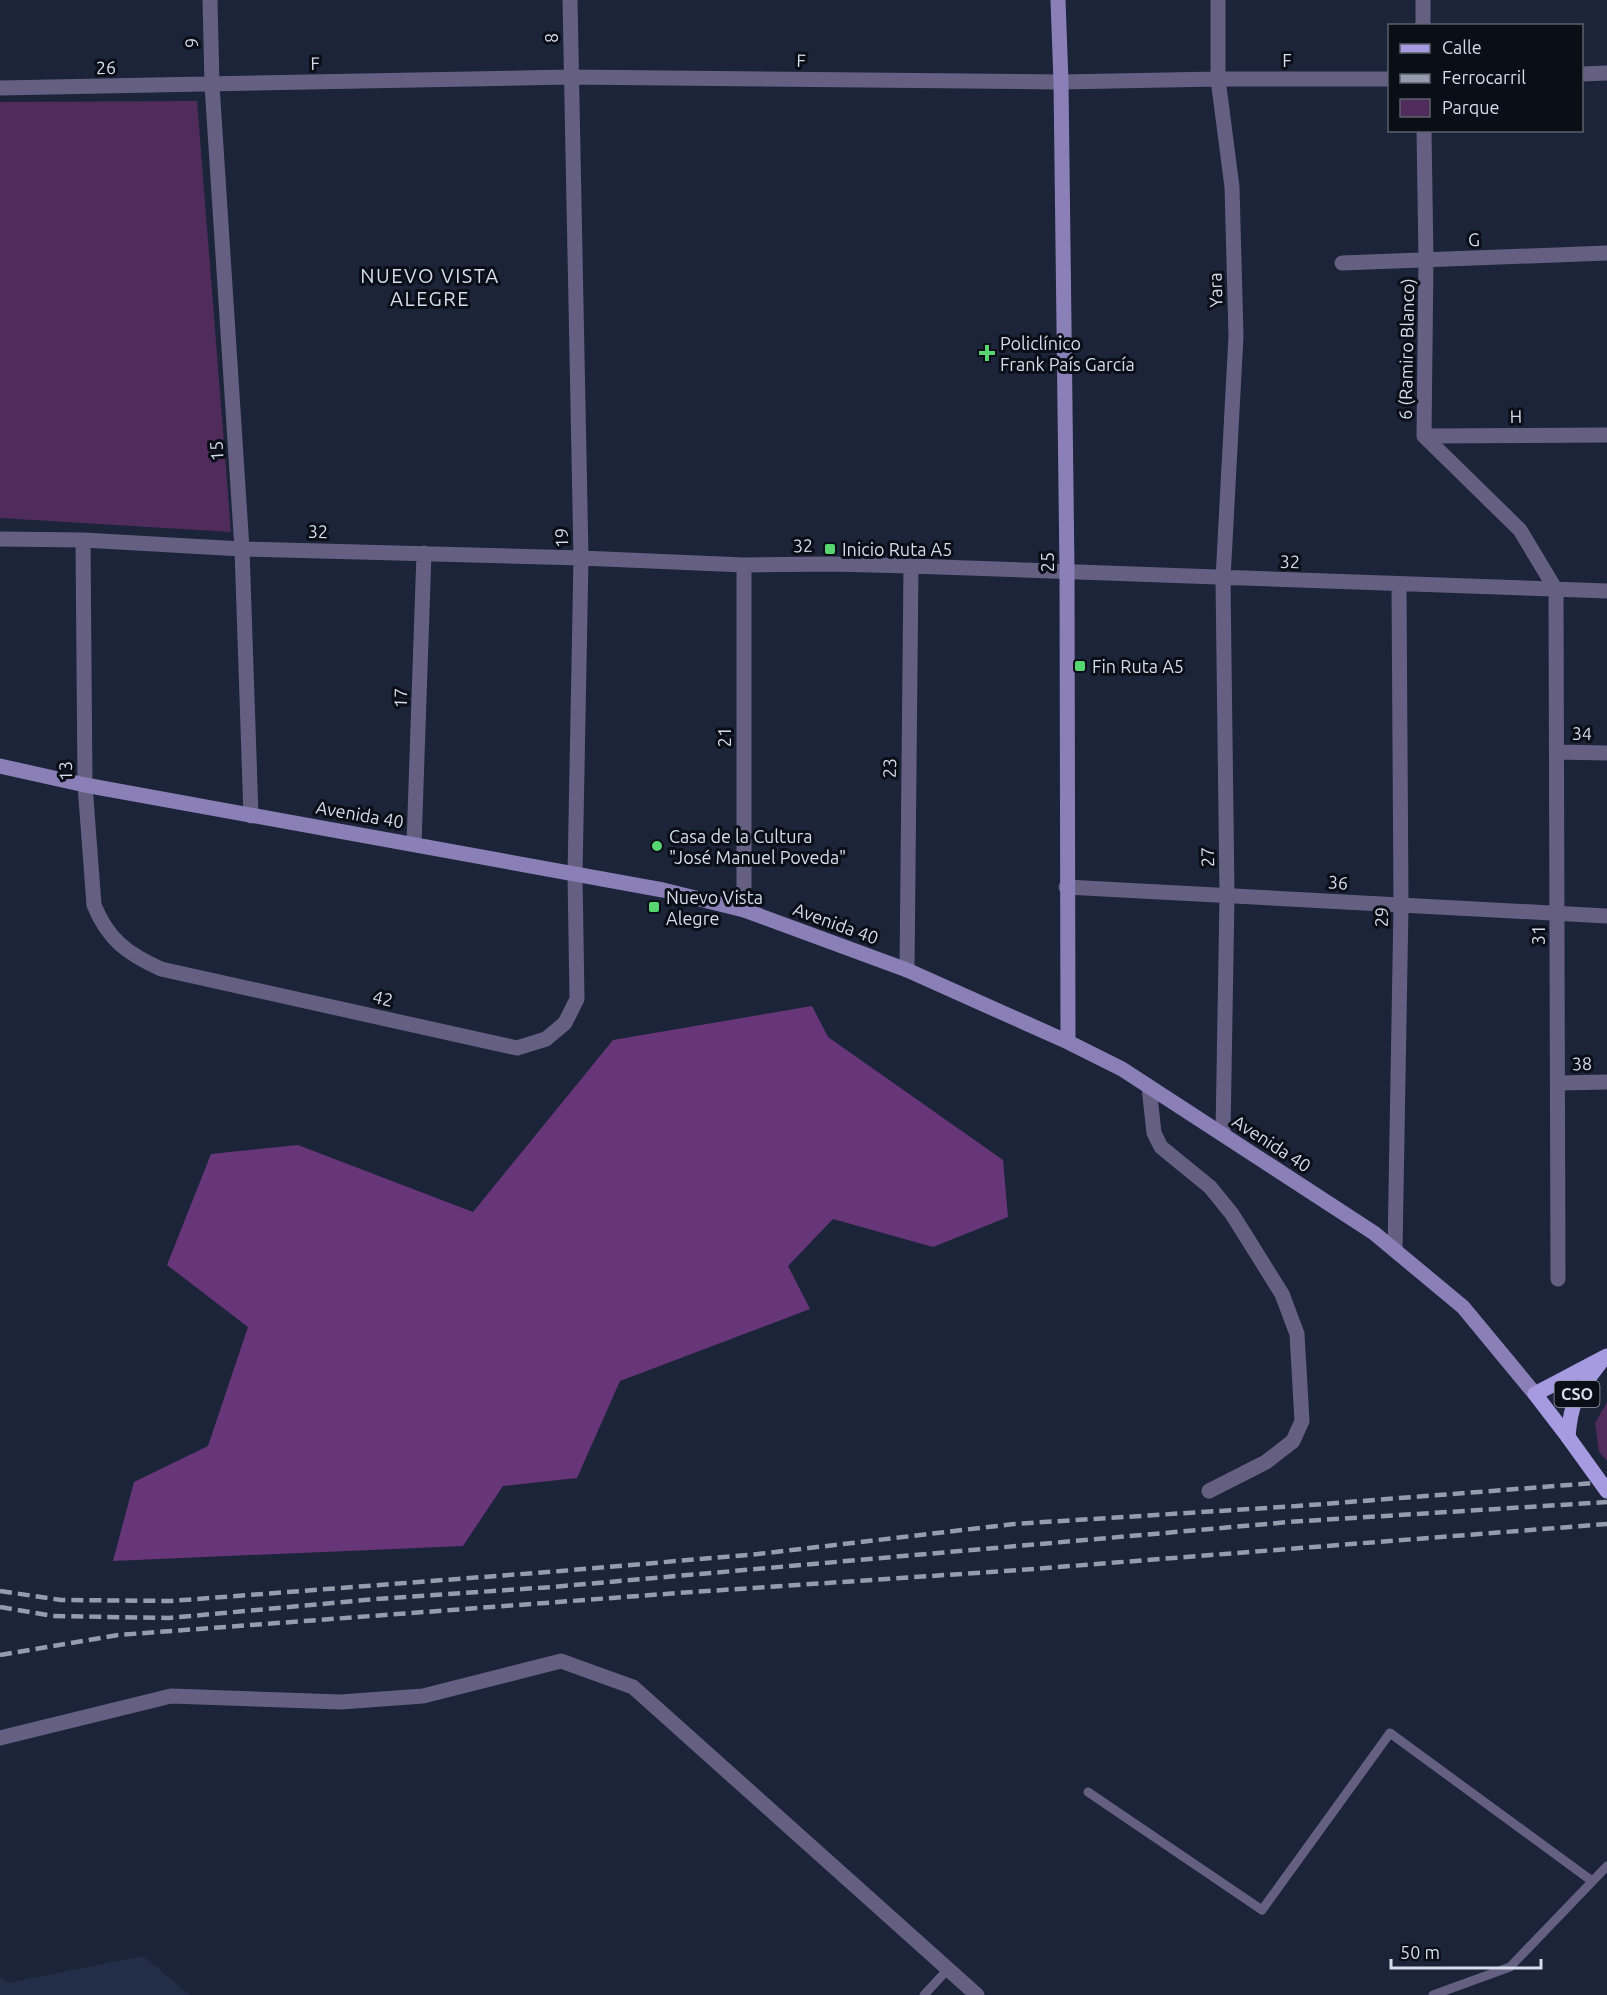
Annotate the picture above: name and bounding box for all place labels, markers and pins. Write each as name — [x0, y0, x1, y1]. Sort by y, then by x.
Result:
place label: Policlínico Frank País García — [1000, 333, 1135, 374]
marker: Policlínico Frank País García — [978, 344, 996, 362]
place label: Inicio Ruta A5 — [842, 539, 952, 559]
marker: Inicio Ruta A5 — [823, 542, 837, 556]
place label: Fin Ruta A5 — [1092, 656, 1184, 676]
marker: Fin Ruta A5 — [1073, 659, 1087, 673]
place label: Casa de la Cultura "José Manuel Poveda" — [669, 826, 846, 867]
marker: Casa de la Cultura "José Manuel Poveda" — [650, 839, 664, 853]
place label: Nuevo Vista Alegre — [666, 887, 763, 928]
marker: Nuevo Vista Alegre — [647, 900, 661, 914]

